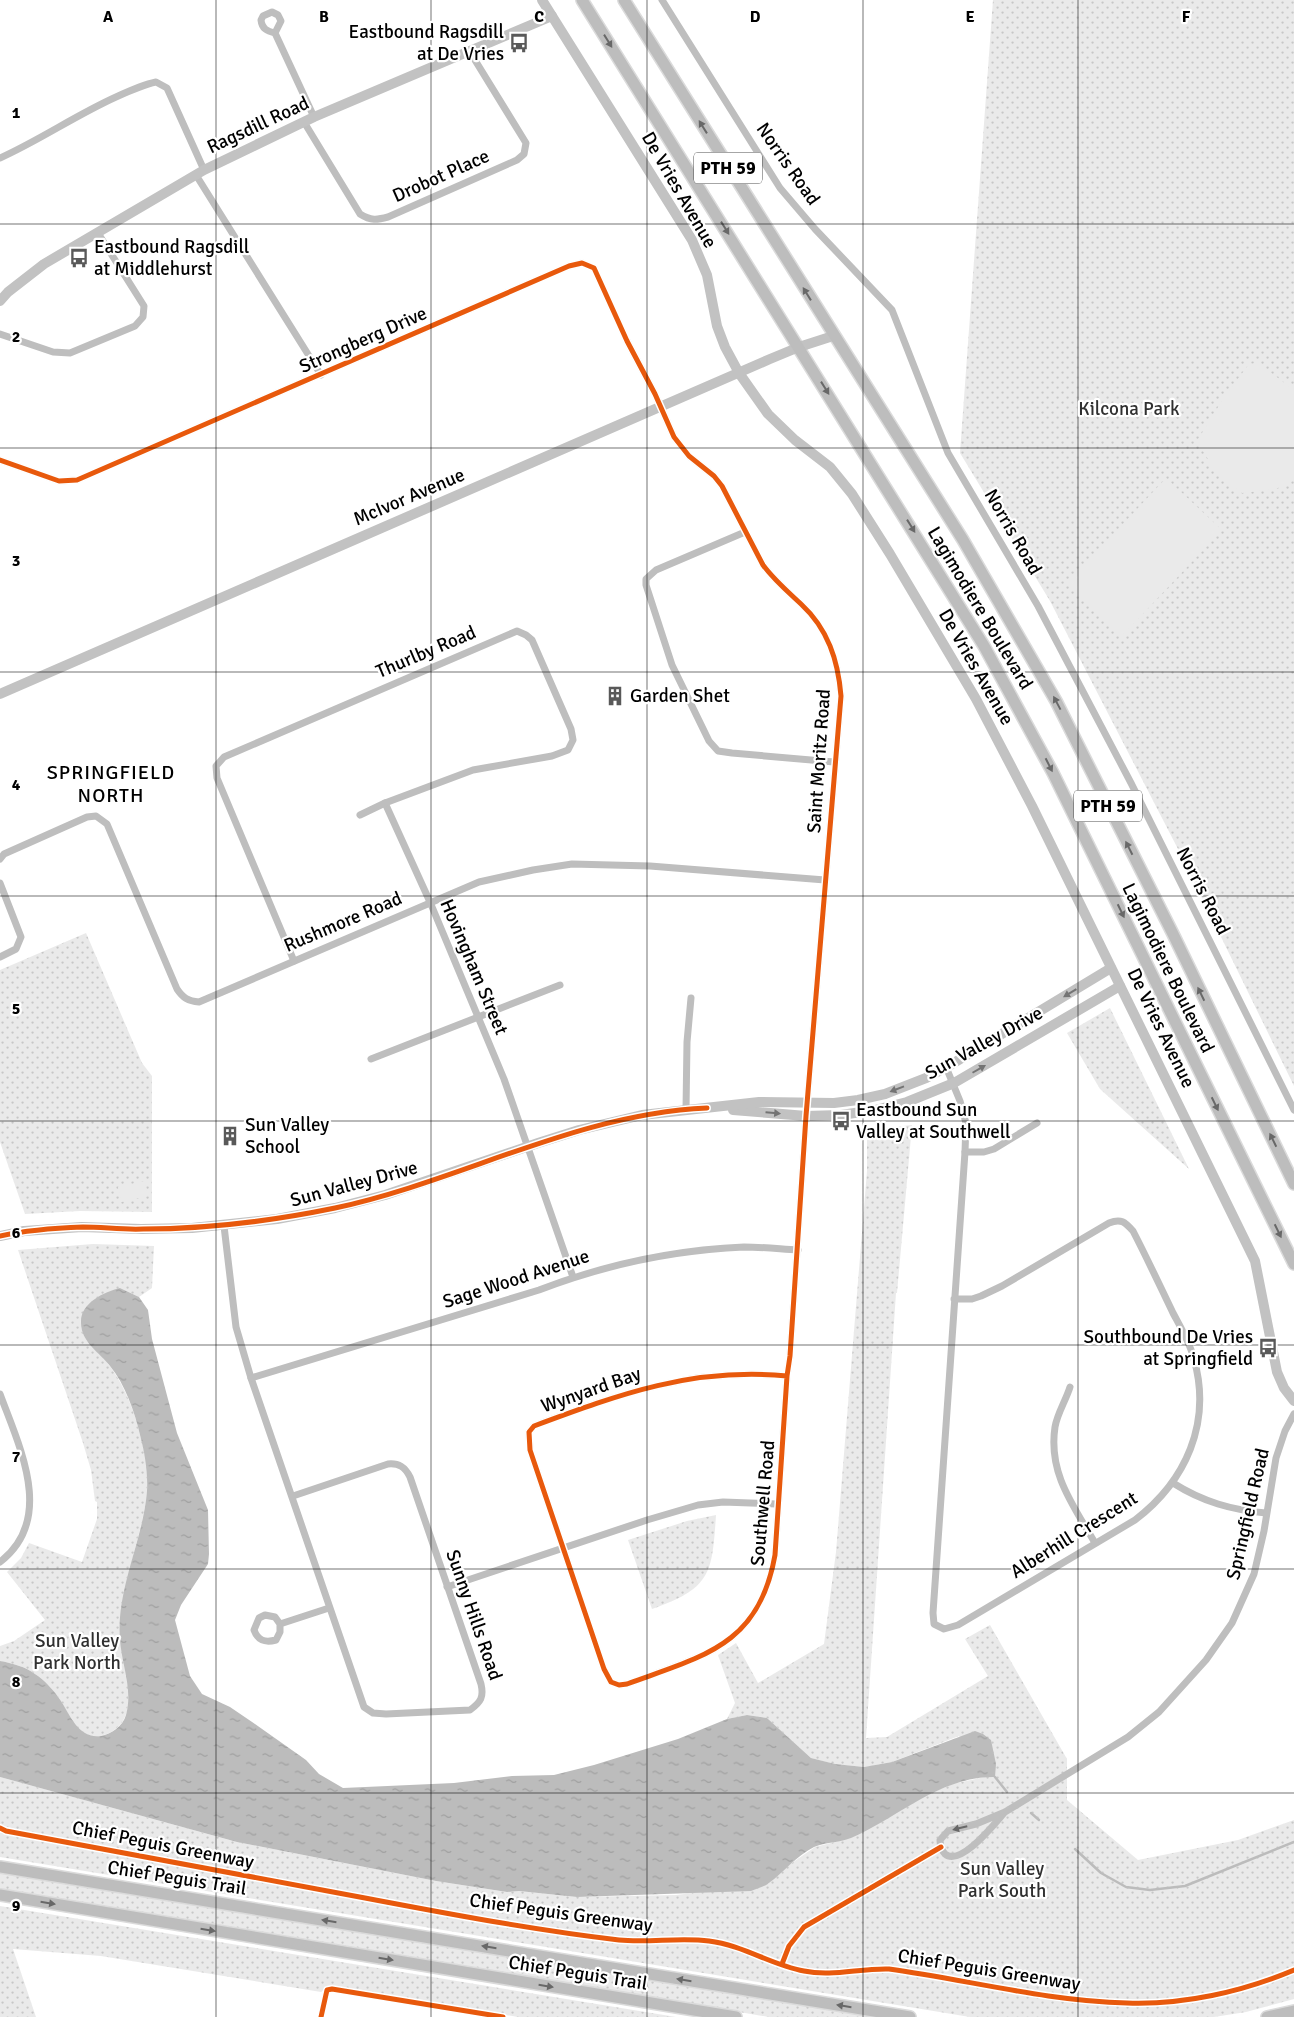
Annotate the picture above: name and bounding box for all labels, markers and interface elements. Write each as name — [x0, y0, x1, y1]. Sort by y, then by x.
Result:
text: A — [103, 7, 114, 27]
text: B — [319, 7, 329, 27]
text: C — [534, 7, 544, 27]
text: D — [750, 7, 761, 27]
text: E — [965, 7, 975, 27]
text: F — [1182, 7, 1191, 27]
place label: Eastbound Ragsdill at De Vries — [349, 20, 504, 66]
bus stop icon: Eastbound Ragsdill at De Vries — [508, 32, 530, 54]
one-way arrow — [603, 35, 613, 48]
street label: Ragsdill Road — [203, 91, 313, 159]
text: 1 — [12, 103, 21, 123]
street label: Norris Road — [751, 118, 825, 210]
one-way arrow — [698, 120, 707, 133]
street label: De Vries Avenue — [636, 128, 722, 252]
street label: Drobot Place — [389, 144, 493, 208]
road number: PTH 59 — [694, 152, 762, 184]
one-way arrow — [720, 221, 729, 234]
place label: Eastbound Ragsdill at Middlehurst — [94, 235, 249, 281]
bus stop icon: Eastbound Ragsdill at Middlehurst — [68, 247, 90, 269]
one-way arrow — [803, 288, 812, 301]
street label: Strongberg Drive — [295, 301, 431, 379]
text: 2 — [12, 327, 20, 347]
one-way arrow — [820, 381, 830, 395]
park label: Kilcona Park — [1078, 397, 1180, 421]
street label: McIvor Avenue — [350, 463, 468, 531]
street label: Norris Road — [979, 485, 1047, 579]
one-way arrow — [906, 519, 916, 532]
street label: Lagimodiere Boulevard — [922, 522, 1038, 694]
text: 3 — [12, 551, 20, 571]
street label: De Vries Avenue — [933, 605, 1019, 729]
street label: Thurlby Road — [372, 620, 480, 684]
place label: Garden Shet — [630, 684, 730, 708]
building icon: Garden Shet — [604, 685, 626, 707]
street label: Saint Moritz Road — [802, 688, 836, 834]
one-way arrow — [1052, 696, 1061, 709]
one-way arrow — [1045, 758, 1053, 772]
district label: SPRINGFIELD NORTH — [47, 760, 175, 808]
text: 4 — [12, 775, 21, 795]
road number: PTH 59 — [1074, 790, 1142, 821]
one-way arrow — [1125, 841, 1133, 855]
street label: Norris Road — [1171, 843, 1235, 939]
street label: Lagimodiere Boulevard — [1116, 879, 1220, 1057]
street label: Rushmore Road — [280, 886, 406, 958]
street label: Hovingham Street — [435, 895, 514, 1039]
one-way arrow — [1116, 903, 1125, 918]
street label: De Vries Avenue — [1122, 964, 1200, 1092]
one-way arrow — [1197, 987, 1205, 1001]
one-way arrow — [1063, 989, 1076, 998]
text: 5 — [12, 999, 20, 1019]
street label: Sun Valley Drive — [921, 1001, 1047, 1085]
one-way arrow — [972, 1064, 986, 1073]
one-way arrow — [890, 1086, 905, 1093]
one-way arrow — [1211, 1096, 1219, 1111]
place label: Eastbound Sun Valley at Southwell — [856, 1098, 1011, 1144]
one-way arrow — [765, 1109, 781, 1117]
bus stop icon: Eastbound Sun Valley at Southwell — [830, 1110, 852, 1132]
place label: Sun Valley School — [245, 1113, 329, 1159]
building icon: Sun Valley School — [219, 1125, 241, 1147]
one-way arrow — [1268, 1133, 1276, 1147]
street label: Sun Valley Drive — [288, 1155, 420, 1213]
text: 6 — [12, 1223, 21, 1243]
one-way arrow — [1274, 1224, 1282, 1238]
street label: Sage Wood Avenue — [440, 1244, 592, 1314]
place label: Southbound De Vries at Springfield — [1084, 1325, 1253, 1371]
bus stop icon: Southbound De Vries at Springfield — [1257, 1337, 1279, 1359]
street label: Wynyard Bay — [538, 1362, 644, 1418]
street label: Southwell Road — [746, 1439, 780, 1567]
street label: Springfield Road — [1221, 1446, 1275, 1582]
text: 7 — [12, 1447, 21, 1467]
street label: Alberhill Crescent — [1006, 1486, 1142, 1584]
street label: Sunny Hills Road — [440, 1547, 508, 1683]
park label: Sun Valley Park North — [33, 1629, 121, 1675]
text: 8 — [12, 1672, 21, 1692]
street label: Chief Peguis Greenway — [70, 1816, 256, 1874]
one-way arrow — [952, 1824, 967, 1832]
street label: Chief Peguis Trail — [106, 1855, 248, 1901]
park label: Sun Valley Park South — [958, 1857, 1046, 1903]
street label: Chief Peguis Greenway — [468, 1888, 654, 1938]
text: 9 — [12, 1896, 21, 1916]
one-way arrow — [40, 1900, 56, 1908]
one-way arrow — [320, 1917, 336, 1925]
one-way arrow — [201, 1926, 217, 1934]
one-way arrow — [481, 1943, 497, 1951]
street label: Chief Peguis Greenway — [896, 1944, 1082, 1996]
street label: Chief Peguis Trail — [507, 1950, 649, 1996]
one-way arrow — [378, 1956, 394, 1964]
one-way arrow — [676, 1975, 692, 1983]
one-way arrow — [539, 1982, 555, 1990]
one-way arrow — [836, 2002, 852, 2010]

